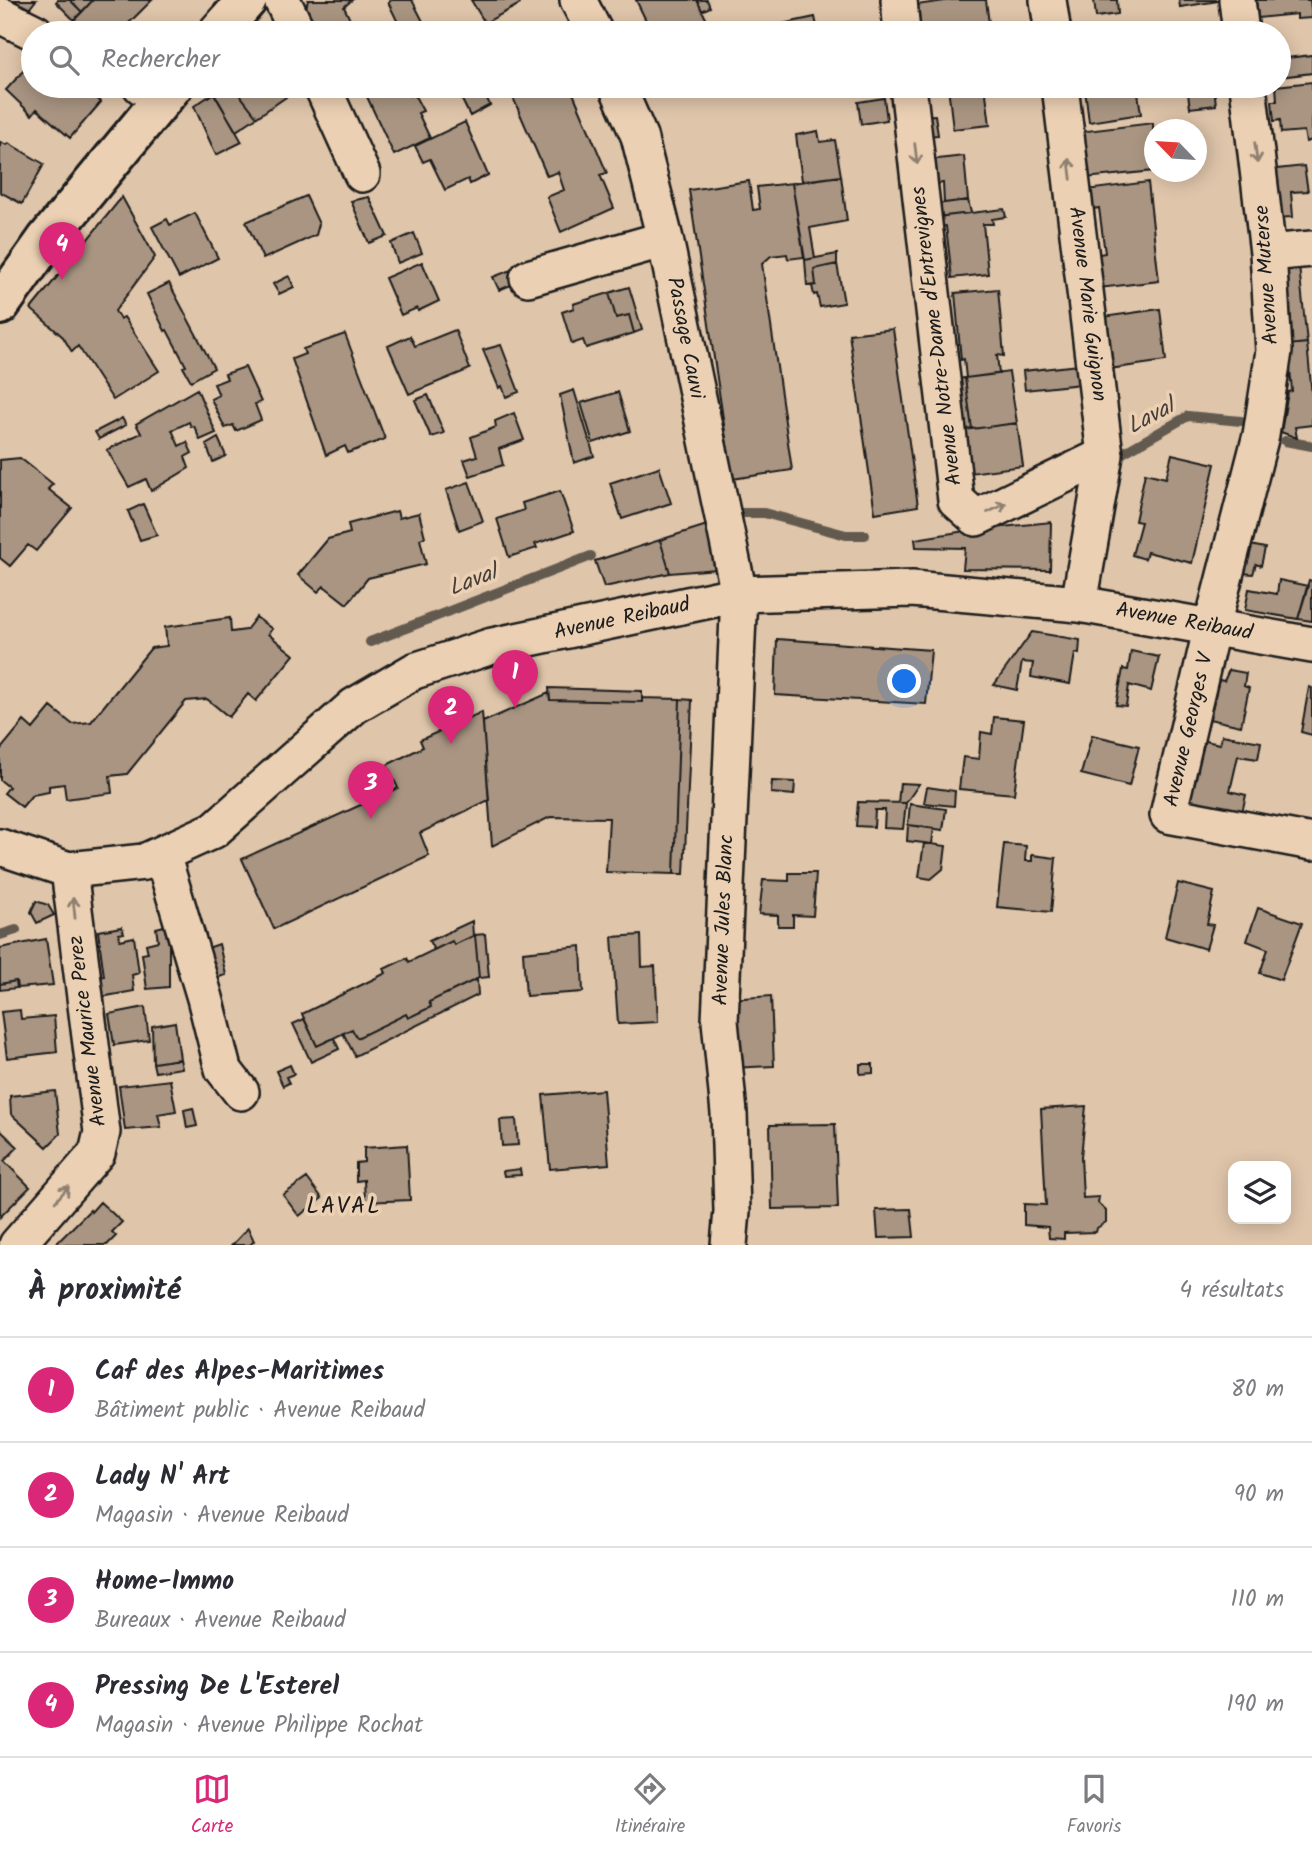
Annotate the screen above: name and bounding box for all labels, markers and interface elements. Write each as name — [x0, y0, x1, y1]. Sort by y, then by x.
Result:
search box — [21, 21, 1291, 98]
text: Rechercher — [101, 39, 220, 81]
icon: search — [45, 41, 83, 79]
north arrow — [1144, 119, 1207, 182]
one-way arrow — [910, 142, 923, 164]
one-way arrow — [1249, 142, 1262, 164]
one-way arrow — [1064, 158, 1077, 180]
street label: Avenue Notre-Dame d'Entrevignes — [902, 185, 972, 487]
street label: Avenue Muterse — [1246, 204, 1288, 346]
street label: Avenue Marie Guignon — [1059, 205, 1115, 403]
pin: 4 — [39, 222, 85, 280]
street label: Passage Cauvi — [657, 274, 713, 403]
water label: Laval — [1121, 387, 1185, 445]
one-way arrow — [986, 501, 1007, 515]
water label: Laval — [443, 554, 507, 607]
street label: Avenue Reibaud — [551, 588, 694, 650]
street label: Avenue Reibaud — [1113, 594, 1256, 650]
street label: Avenue Georges V — [1155, 648, 1223, 810]
pin: 1 — [492, 650, 538, 708]
your location — [887, 664, 921, 698]
pin: 2 — [428, 686, 474, 744]
pin: 3 — [348, 761, 394, 819]
street label: Avenue Jules Blanc — [705, 834, 743, 1006]
one-way arrow — [67, 897, 80, 920]
street label: Avenue Maurice Perez — [60, 933, 116, 1129]
map controls — [1228, 1161, 1291, 1224]
button: layers — [1228, 1161, 1291, 1224]
one-way arrow — [54, 1185, 70, 1203]
district label: LAVAL — [306, 1189, 382, 1225]
text: À proximité — [28, 1267, 181, 1315]
text: 4 résultats — [1180, 1273, 1284, 1309]
text: Caf des Alpes-Maritimes — [95, 1351, 384, 1393]
text: 1 — [48, 1372, 54, 1408]
text: 80 m — [1231, 1372, 1284, 1408]
text: Bâtiment public · Avenue Reibaud — [95, 1393, 425, 1429]
text: Lady N' Art — [95, 1456, 230, 1498]
text: 2 — [44, 1477, 58, 1513]
text: 90 m — [1234, 1477, 1284, 1513]
text: Magasin · Avenue Reibaud — [95, 1498, 349, 1534]
text: Home-Immo — [95, 1561, 234, 1603]
text: 3 — [45, 1582, 57, 1618]
text: 110 m — [1231, 1582, 1284, 1618]
text: Bureaux · Avenue Reibaud — [95, 1603, 346, 1639]
text: Pressing De L'Esterel — [95, 1666, 339, 1708]
text: 4 — [45, 1687, 57, 1723]
text: 190 m — [1227, 1687, 1284, 1723]
text: Magasin · Avenue Philippe Rochat — [95, 1708, 423, 1744]
tab: Carte — [191, 1770, 233, 1842]
tab: Itinéraire — [615, 1770, 685, 1842]
tab: Favoris — [1067, 1770, 1121, 1842]

